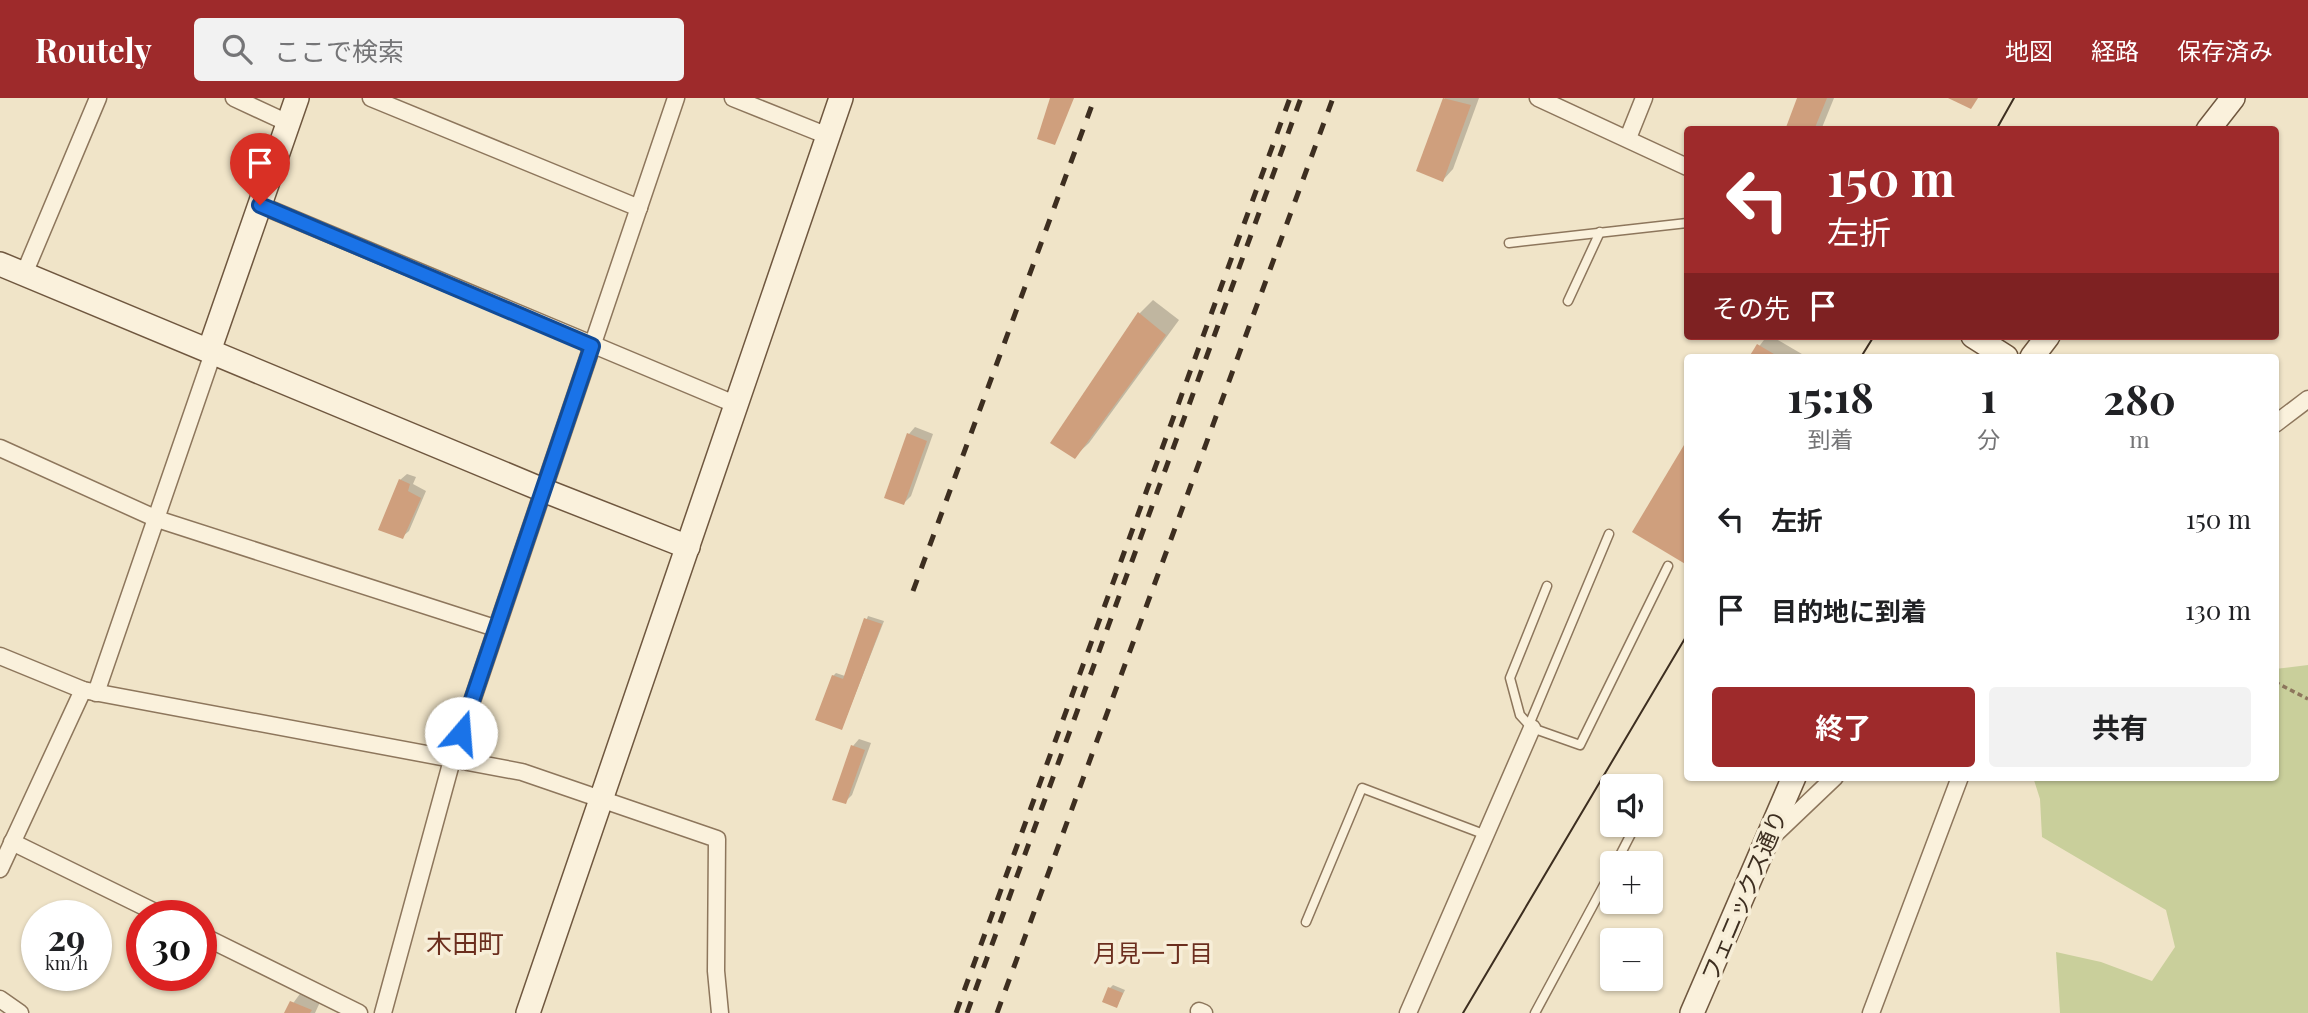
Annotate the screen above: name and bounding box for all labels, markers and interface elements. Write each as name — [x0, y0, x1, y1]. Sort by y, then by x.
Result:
search box — [194, 18, 684, 81]
text: Routely — [35, 27, 152, 71]
icon: search — [218, 30, 256, 68]
text: ここで検索 — [274, 33, 404, 68]
text: 地図 — [2005, 34, 2053, 66]
text: 経路 — [2091, 34, 2139, 66]
text: 保存済み — [2177, 34, 2273, 66]
pin — [230, 133, 290, 205]
icon: arrive — [241, 144, 279, 182]
text: 150 m — [1827, 144, 1955, 209]
icon: left — [1712, 154, 1803, 245]
text: 左折 — [1827, 209, 1891, 252]
icon: arrive — [1804, 287, 1842, 325]
text: その先 — [1712, 290, 1790, 325]
text: 15:18 — [1787, 368, 1874, 424]
text: 1 — [1980, 368, 1997, 424]
text: 280 — [2103, 370, 2176, 426]
text: 到着 — [1808, 423, 1854, 454]
text: 分 — [1977, 423, 2000, 454]
text: m — [2129, 423, 2150, 454]
icon: left — [1712, 500, 1750, 538]
text: 150 m — [2186, 501, 2251, 536]
text: 左折 — [1771, 502, 1823, 537]
icon: arrive — [1712, 591, 1750, 629]
text: 130 m — [2185, 592, 2251, 627]
text: 目的地に到着 — [1771, 593, 1927, 628]
button: 終了 — [1712, 687, 1975, 767]
button: 共有 — [1989, 687, 2251, 767]
position arrow — [424, 696, 498, 770]
map controls — [1600, 774, 1663, 991]
button: sound — [1600, 774, 1663, 837]
street label: フェニックス通り — [1693, 805, 1793, 985]
button: + — [1600, 851, 1663, 914]
speed limit sign: 30 — [126, 900, 217, 991]
text: 29 — [48, 913, 85, 960]
district label: 木田町 — [426, 925, 504, 960]
button: − — [1600, 928, 1663, 991]
district label: 月見一丁目 — [1093, 936, 1213, 968]
text: km/h — [45, 951, 88, 975]

